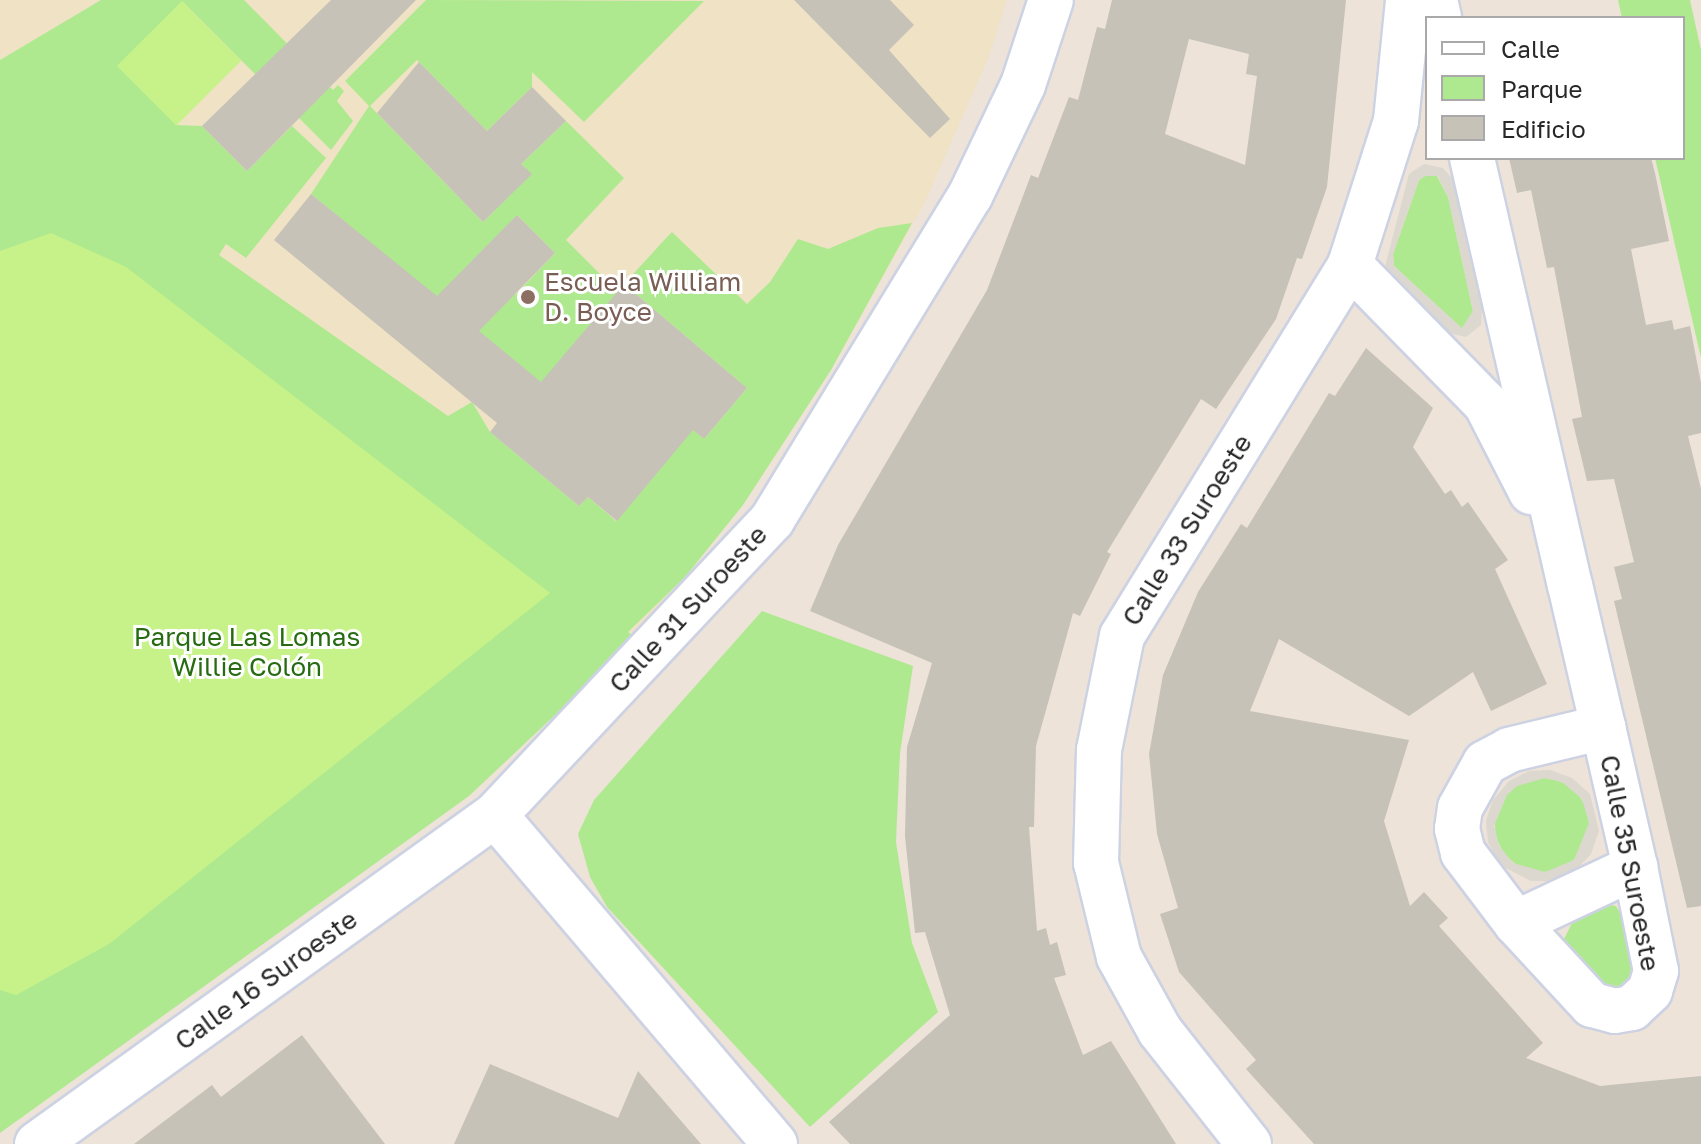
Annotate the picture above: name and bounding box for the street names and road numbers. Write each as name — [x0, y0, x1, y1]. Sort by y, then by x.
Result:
street label: Calle 33 Suroeste — [1116, 429, 1258, 631]
street label: Calle 31 Suroeste — [603, 519, 773, 699]
street label: Calle 35 Suroeste — [1594, 752, 1666, 974]
street label: Calle 16 Suroeste — [169, 903, 363, 1057]

